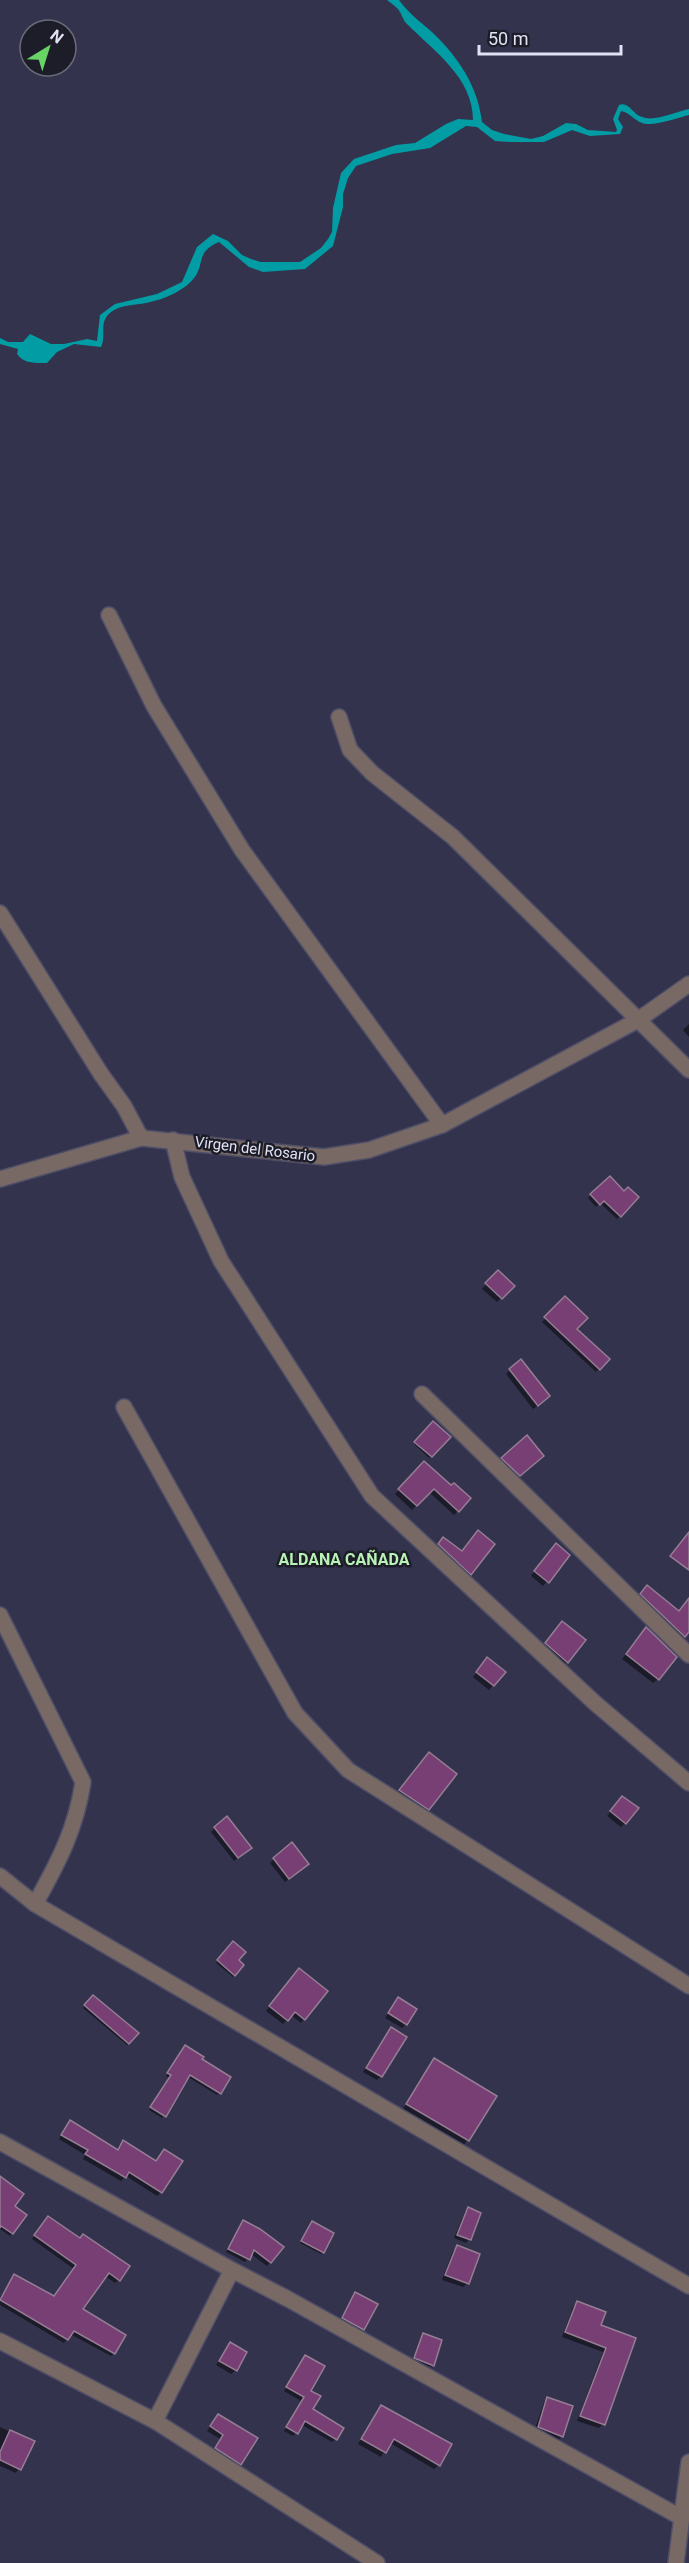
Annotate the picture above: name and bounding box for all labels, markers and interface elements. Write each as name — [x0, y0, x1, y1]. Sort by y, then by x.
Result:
north arrow — [18, 18, 78, 78]
scale bar — [479, 18, 622, 56]
text: N — [47, 26, 67, 48]
text: 50 m — [488, 28, 528, 49]
street label: Virgen del Rosario — [194, 1133, 316, 1165]
district label: ALDANA CAÑADA — [279, 1549, 410, 1569]

